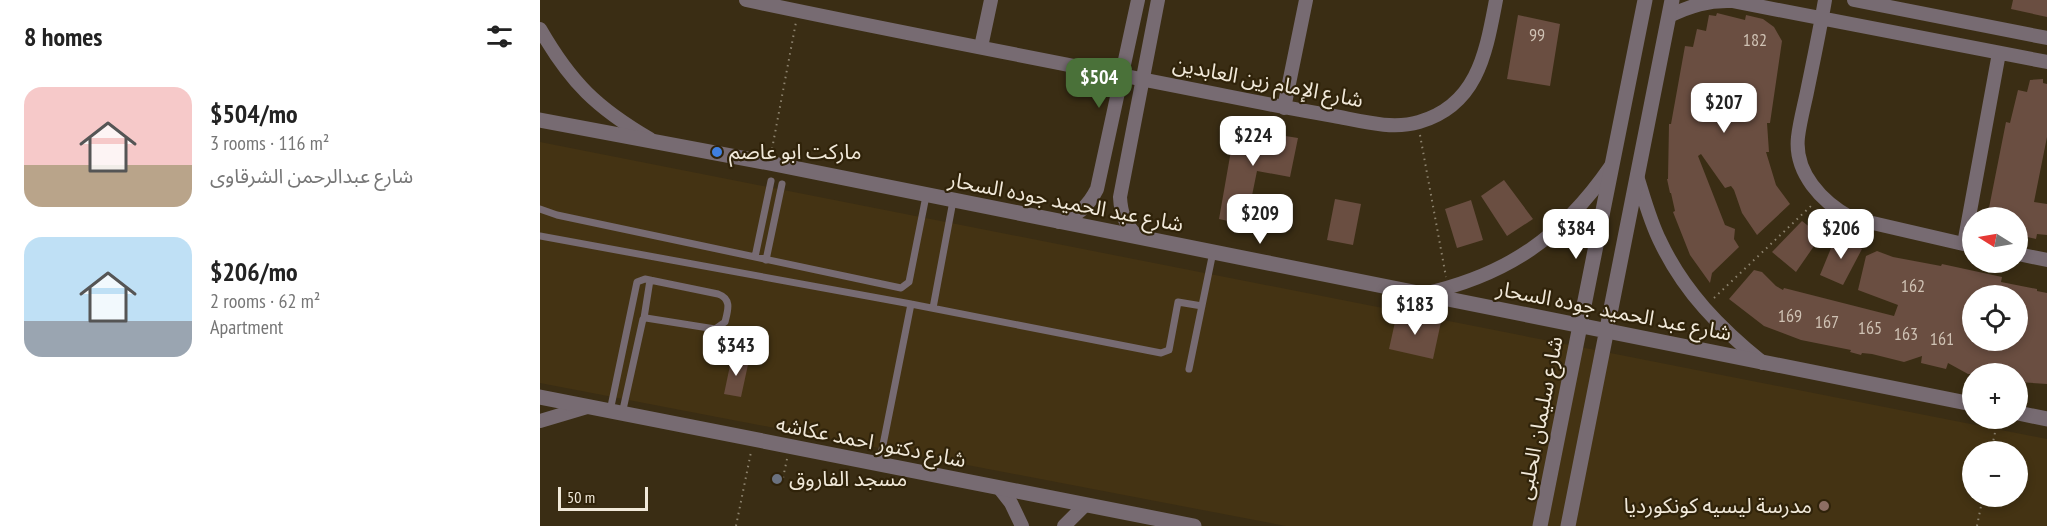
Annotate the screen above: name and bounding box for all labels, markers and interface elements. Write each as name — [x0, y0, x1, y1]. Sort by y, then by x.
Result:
text: 8 homes — [24, 20, 102, 53]
icon: filters — [483, 20, 516, 53]
house number: 99 — [1529, 23, 1545, 46]
house number: 182 — [1743, 28, 1767, 51]
street label: شارع الإمام زين العابدين — [1170, 50, 1366, 116]
pin: $504 — [1063, 58, 1135, 109]
text: $504 — [1080, 64, 1118, 90]
pin: $207 — [1688, 83, 1760, 134]
text: $207 — [1705, 89, 1743, 115]
text: $504/mo — [210, 97, 298, 130]
icon: home — [72, 111, 144, 183]
pin: $224 — [1217, 116, 1289, 167]
text: $224 — [1234, 122, 1272, 148]
text: 3 rooms · 116 m² — [210, 130, 329, 156]
place label: ماركت ابو عاصم — [729, 138, 862, 167]
marker: ماركت ابو عاصم — [710, 145, 724, 159]
text: شارع عبدالرحمن الشرقاوى — [210, 163, 413, 189]
street label: شارع عبد الحميد جوده السحار — [945, 165, 1186, 240]
pin: $209 — [1224, 194, 1296, 245]
text: $209 — [1241, 200, 1279, 226]
north arrow — [1962, 207, 2028, 273]
map controls — [1962, 207, 2028, 507]
pin: $384 — [1540, 209, 1612, 260]
pin: $206 — [1805, 209, 1877, 260]
text: $384 — [1557, 215, 1595, 241]
text: $206 — [1822, 215, 1860, 241]
text: $206/mo — [210, 255, 298, 288]
icon: home — [72, 261, 144, 333]
street label: شارع عبد الحميد جوده السحار — [1493, 274, 1734, 349]
house number: 162 — [1901, 274, 1925, 297]
pin: $183 — [1379, 285, 1451, 336]
button: locate — [1962, 285, 2028, 351]
text: 2 rooms · 62 m² — [210, 288, 320, 314]
text: $183 — [1396, 291, 1434, 317]
house number: 169 — [1778, 304, 1802, 327]
house number: 167 — [1815, 310, 1839, 333]
text: Apartment — [210, 314, 283, 340]
house number: 165 — [1858, 316, 1882, 339]
house number: 163 — [1894, 322, 1918, 345]
pin: $343 — [700, 326, 772, 377]
house number: 161 — [1930, 327, 1954, 350]
text: $343 — [717, 332, 755, 358]
street label: شارع سليمان الحلبى — [1510, 334, 1571, 502]
button: + — [1962, 363, 2028, 429]
street label: شارع دكتور احمد عكاشه — [773, 410, 968, 475]
button: − — [1962, 441, 2028, 507]
place label: مسجد الفاروق — [789, 465, 907, 492]
marker: مسجد الفاروق — [770, 472, 784, 486]
scale bar — [558, 484, 648, 512]
text: 50 m — [567, 487, 595, 507]
place label: مدرسة ليسيه كونكورديا — [1624, 492, 1812, 519]
marker: مدرسة ليسيه كونكورديا — [1817, 499, 1831, 513]

